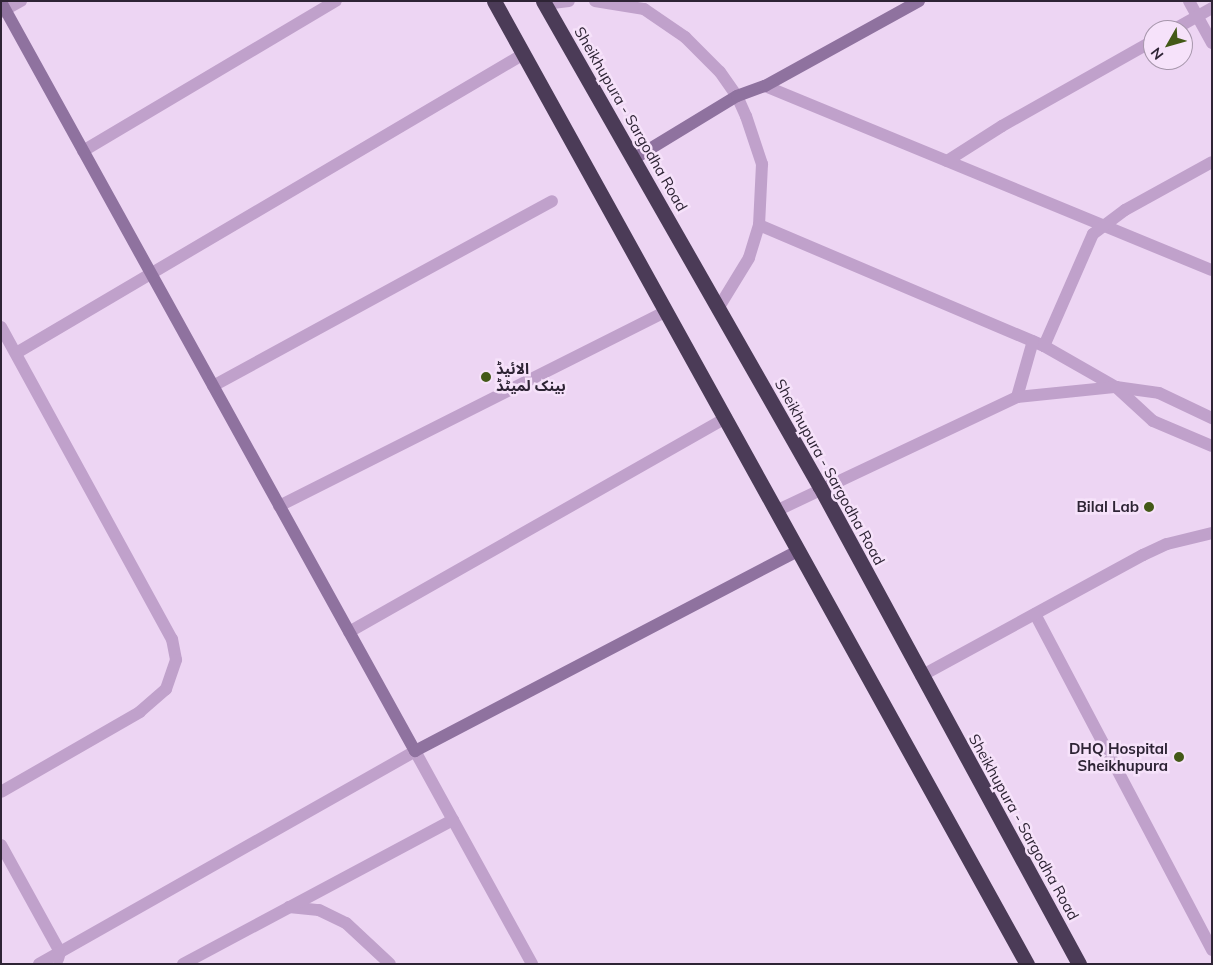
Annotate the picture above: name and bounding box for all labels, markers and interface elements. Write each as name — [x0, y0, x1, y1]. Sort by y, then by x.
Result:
north arrow — [1143, 20, 1193, 70]
street label: Sheikhupura - Sargodha Road — [571, 24, 691, 214]
text: N — [1147, 44, 1167, 63]
place label: الائیڈ بینک لمیٹڈ — [496, 359, 566, 394]
marker: الائیڈ بینک لمیٹڈ — [480, 371, 492, 383]
street label: Sheikhupura - Sargodha Road — [771, 376, 889, 568]
place label: Bilal Lab — [1076, 498, 1139, 516]
marker: Bilal Lab — [1143, 501, 1155, 513]
street label: Sheikhupura - Sargodha Road — [965, 731, 1083, 923]
place label: DHQ Hospital Sheikhupura — [1069, 739, 1168, 774]
marker: DHQ Hospital Sheikhupura — [1172, 750, 1186, 764]

